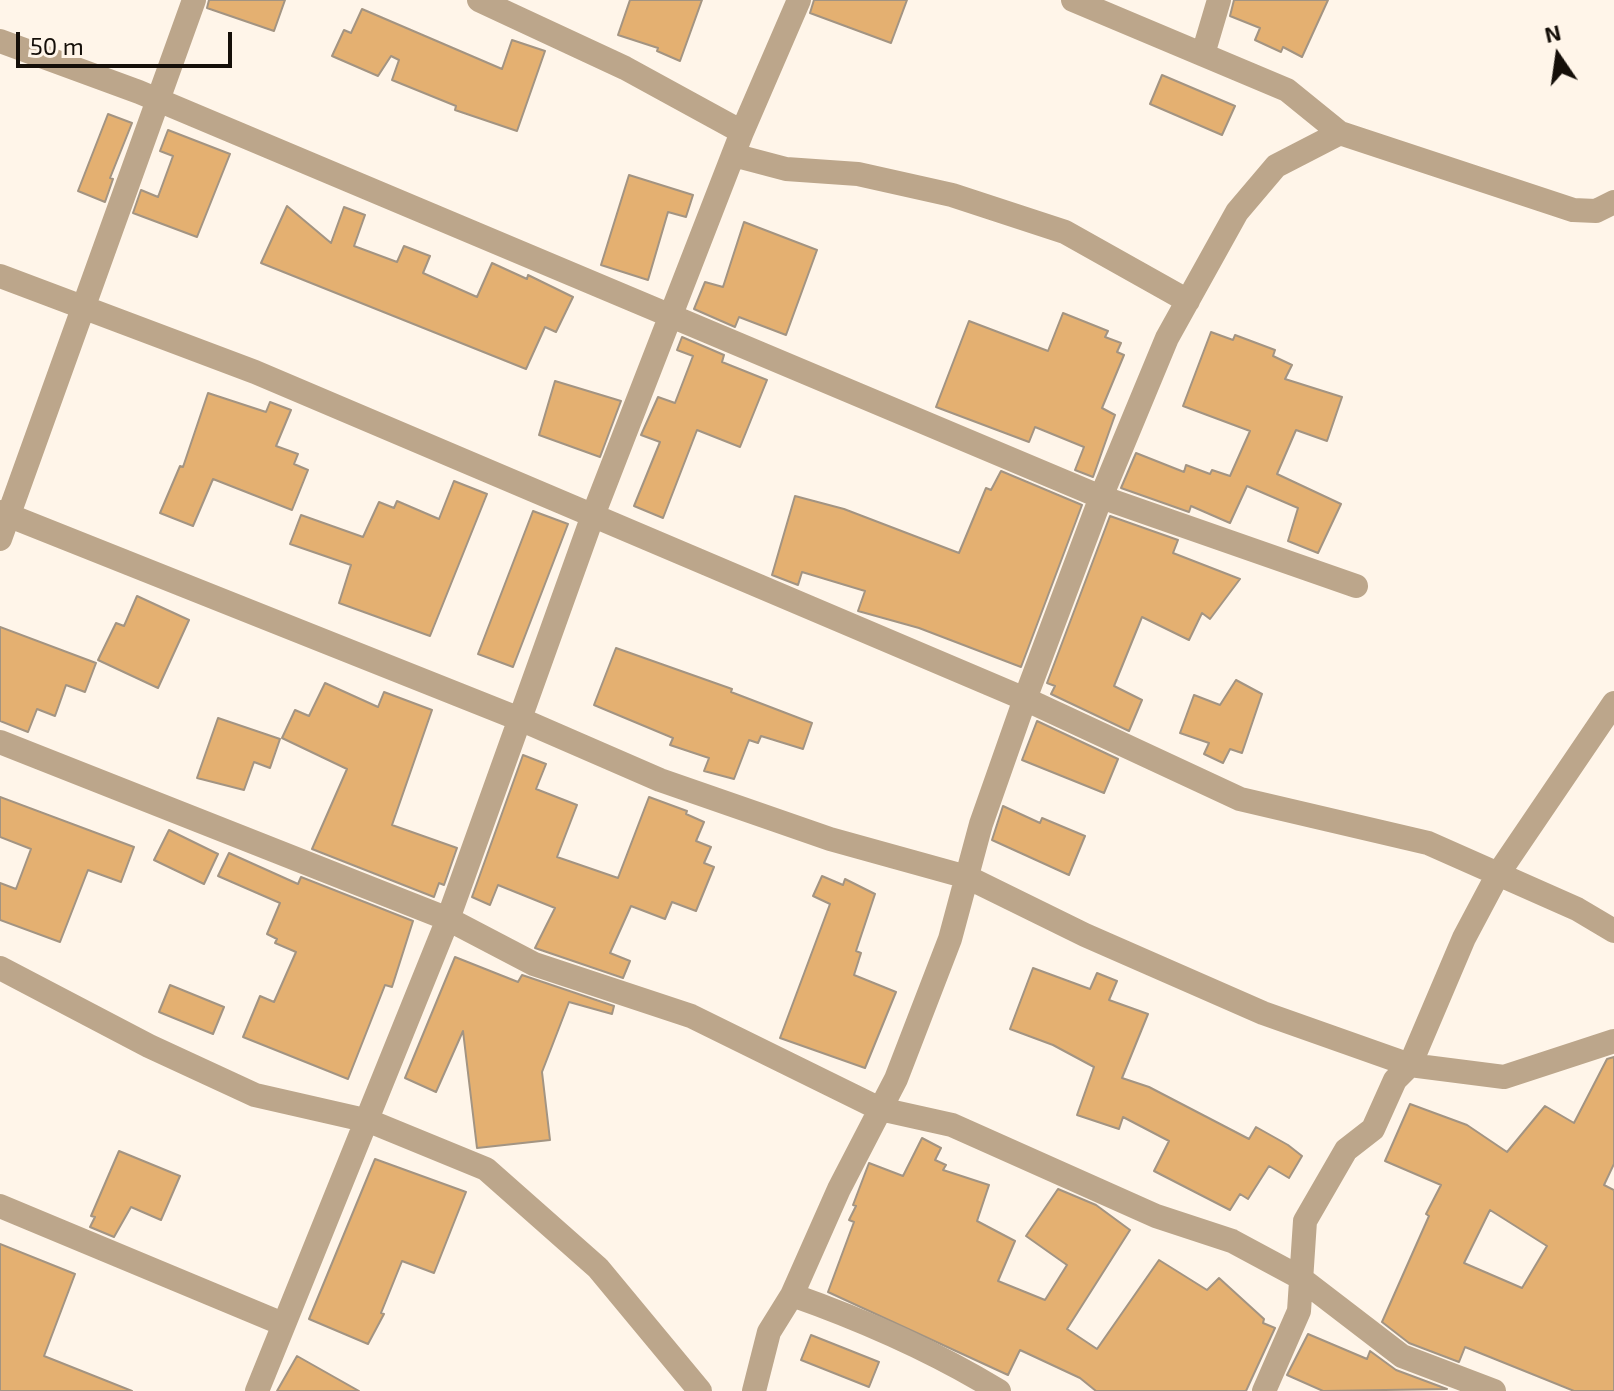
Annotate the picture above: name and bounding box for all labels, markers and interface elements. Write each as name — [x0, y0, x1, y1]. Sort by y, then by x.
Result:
scale bar — [20, 16, 236, 66]
north arrow — [1518, 16, 1598, 96]
text: N — [1542, 18, 1563, 47]
text: 50 m — [30, 31, 84, 60]

